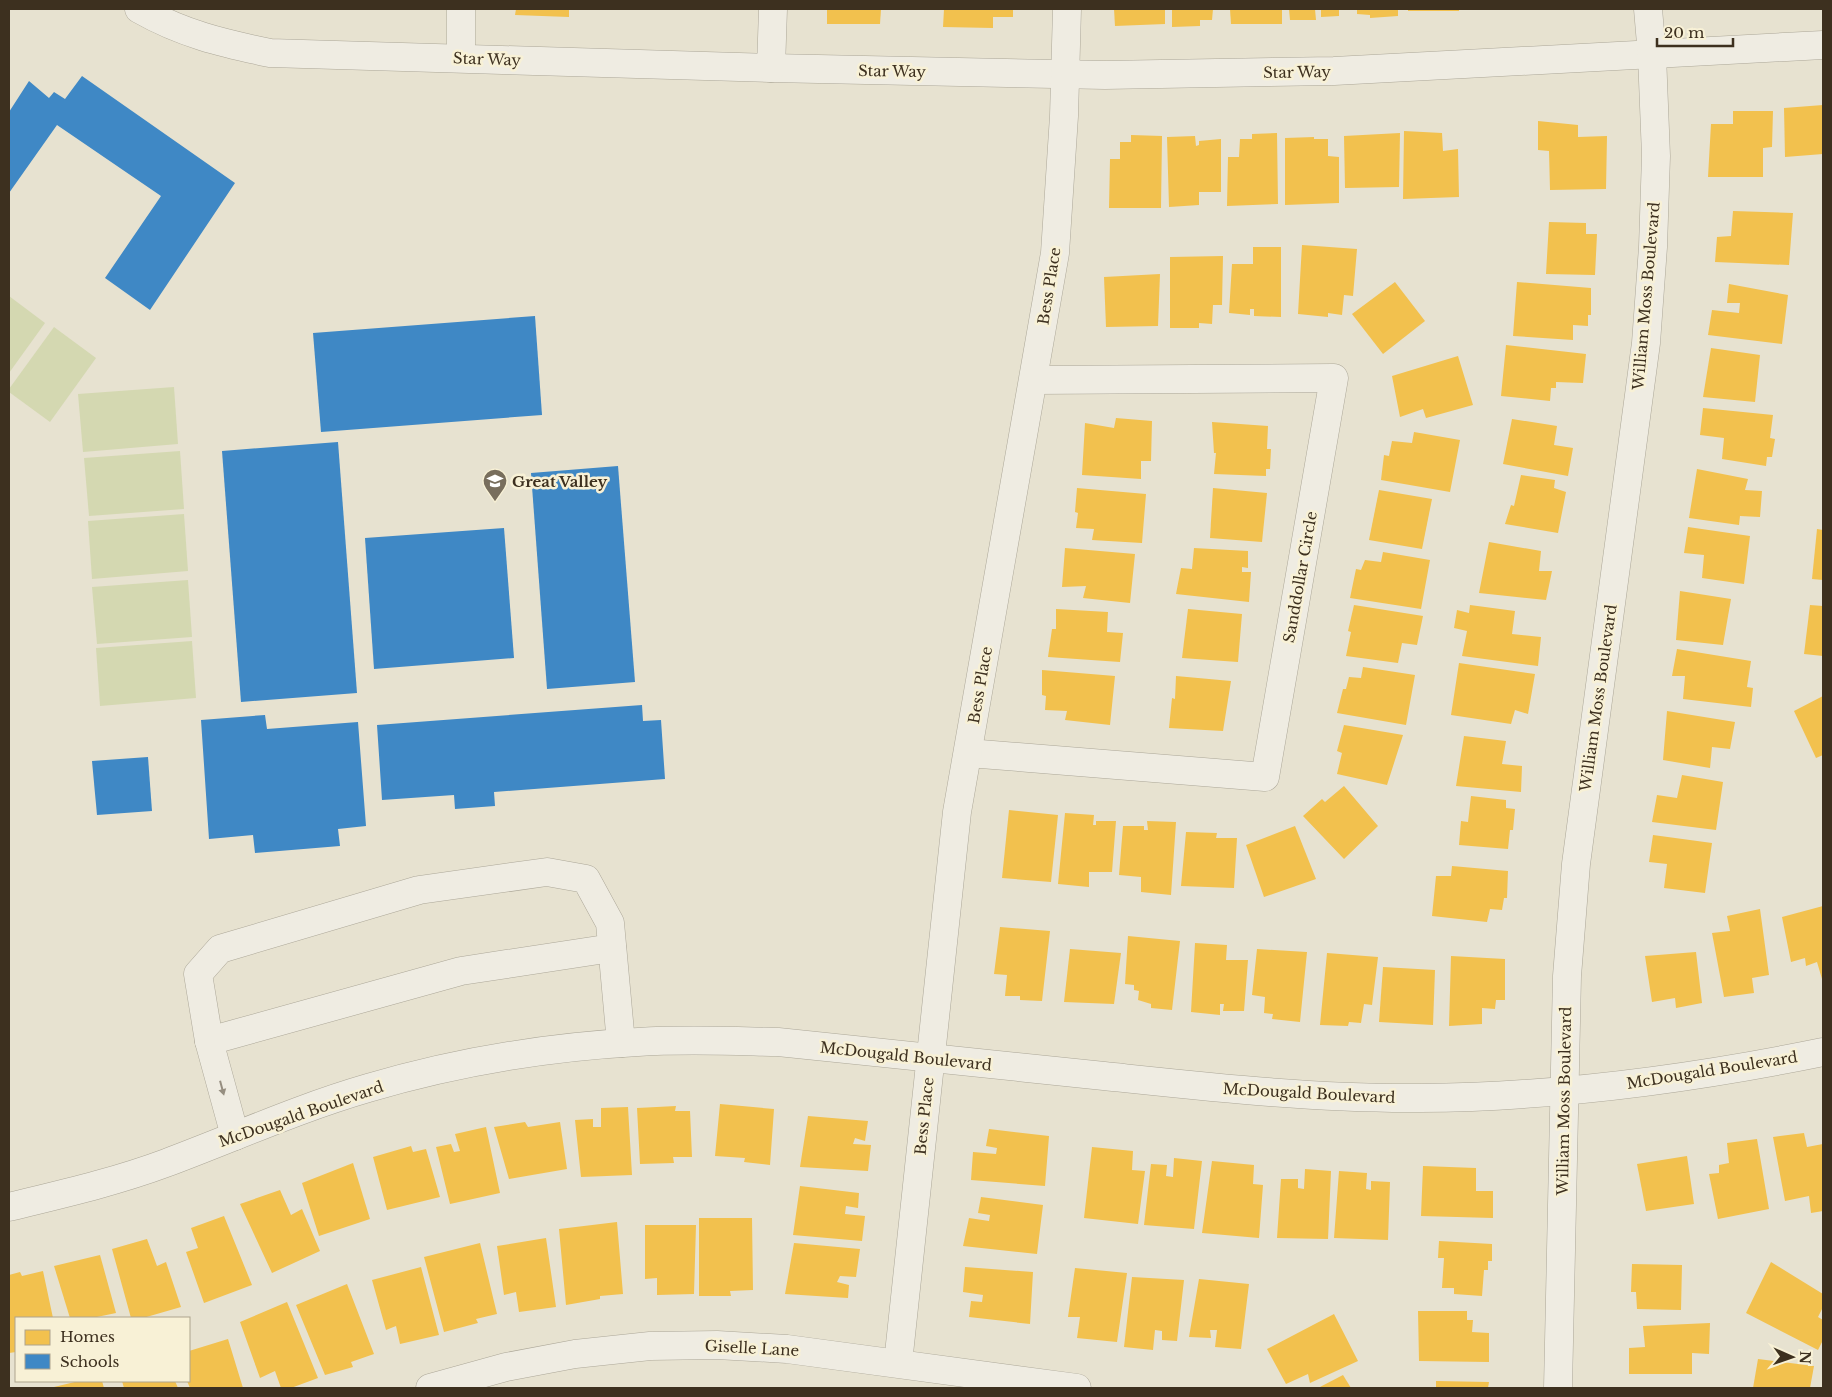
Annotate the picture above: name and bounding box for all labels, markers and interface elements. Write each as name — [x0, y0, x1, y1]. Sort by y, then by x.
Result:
scale bar — [1657, 15, 1733, 47]
text: 20 m — [1664, 23, 1704, 42]
street label: Star Way — [453, 48, 522, 70]
street label: Star Way — [858, 61, 927, 81]
street label: Star Way — [1263, 62, 1332, 82]
street label: William Moss Boulevard — [1628, 201, 1664, 392]
street label: Bess Place — [1034, 246, 1064, 326]
school or university icon: Great Valley — [482, 468, 508, 502]
place label: Great Valley — [512, 472, 608, 491]
street label: Sanddollar Circle — [1279, 510, 1321, 644]
street label: William Moss Boulevard — [1575, 603, 1621, 794]
street label: Bess Place — [964, 645, 996, 725]
street label: William Moss Boulevard — [1553, 1006, 1575, 1197]
street label: McDougald Boulevard — [819, 1038, 993, 1074]
street label: McDougald Boulevard — [1625, 1047, 1799, 1093]
street label: Bess Place — [910, 1076, 938, 1156]
street label: McDougald Boulevard — [216, 1077, 386, 1151]
street label: McDougald Boulevard — [1222, 1079, 1396, 1107]
one-way arrow — [218, 1081, 226, 1096]
legend — [15, 1317, 190, 1382]
text: Homes — [60, 1327, 115, 1346]
north arrow — [1767, 1332, 1817, 1382]
street label: Giselle Lane — [704, 1336, 800, 1360]
text: N — [1796, 1351, 1814, 1364]
text: Schools — [60, 1352, 120, 1371]

